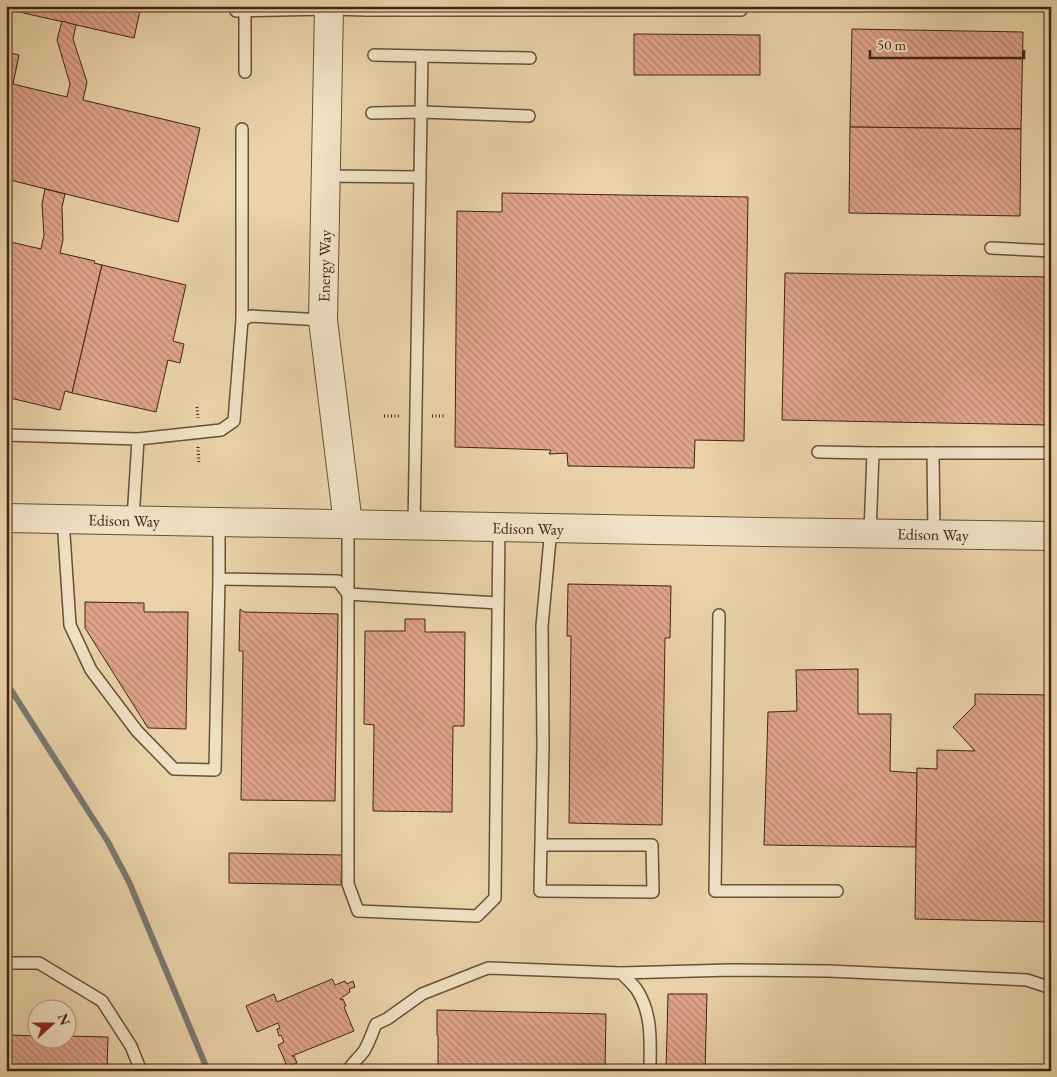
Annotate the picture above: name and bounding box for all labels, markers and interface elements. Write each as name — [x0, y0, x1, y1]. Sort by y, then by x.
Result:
scale bar — [870, 28, 1023, 60]
text: 50 m — [877, 35, 906, 54]
street label: Energy Way — [313, 229, 336, 302]
street label: Edison Way — [88, 509, 161, 532]
street label: Edison Way — [492, 517, 565, 540]
street label: Edison Way — [897, 523, 970, 546]
north arrow — [28, 1000, 78, 1050]
text: N — [54, 1011, 75, 1028]

